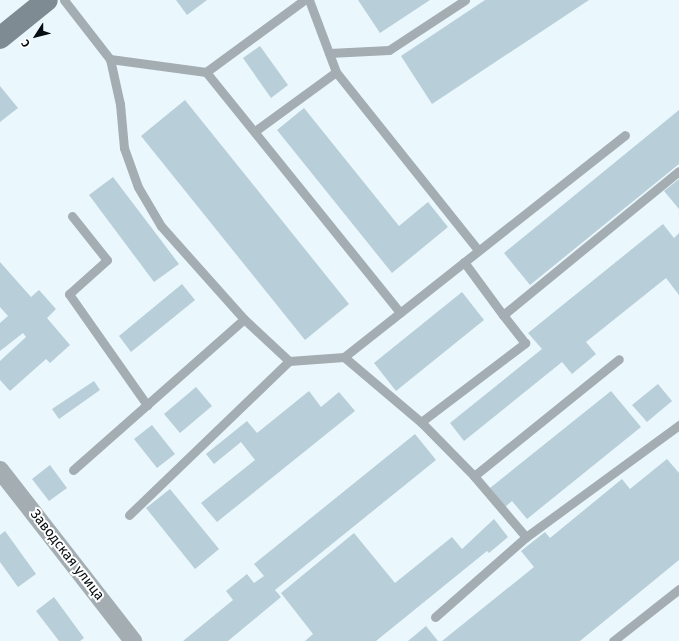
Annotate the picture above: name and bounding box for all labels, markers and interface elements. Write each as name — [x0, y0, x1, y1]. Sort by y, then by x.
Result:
north arrow — [16, 16, 56, 56]
text: С — [19, 37, 33, 50]
street label: Заводская улица — [26, 506, 108, 604]

